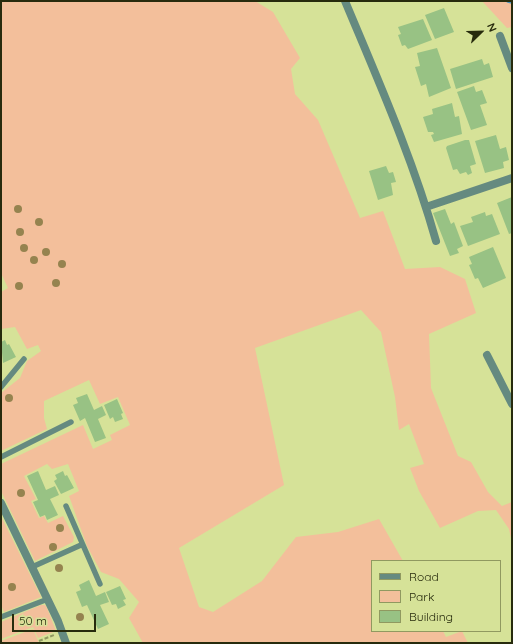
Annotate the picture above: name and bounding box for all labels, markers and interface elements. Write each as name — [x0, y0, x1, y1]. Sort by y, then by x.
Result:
north arrow — [461, 12, 501, 52]
text: N — [484, 21, 500, 34]
legend — [371, 560, 501, 632]
text: Road — [409, 569, 439, 584]
text: Park — [409, 589, 434, 604]
scale bar — [14, 606, 98, 632]
text: Building — [409, 609, 453, 624]
text: 50 m — [19, 613, 47, 628]

